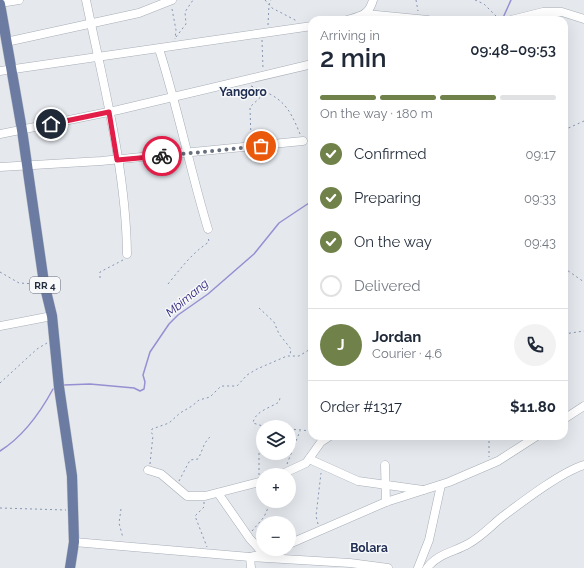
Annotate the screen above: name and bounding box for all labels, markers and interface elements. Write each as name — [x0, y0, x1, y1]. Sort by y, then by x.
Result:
text: Arriving in — [320, 28, 380, 43]
text: 09:48–09:53 — [470, 41, 556, 59]
text: 2 min — [320, 43, 387, 73]
district label: Yangoro — [219, 85, 267, 99]
text: On the way · 180 m — [320, 106, 433, 121]
pin — [34, 107, 68, 141]
icon: home — [40, 113, 62, 135]
pin — [244, 129, 278, 163]
icon: bag — [250, 135, 272, 157]
courier — [142, 136, 182, 176]
icon: check — [320, 143, 342, 165]
icon: bike — [151, 145, 173, 167]
text: Confirmed — [354, 145, 427, 163]
text: 09:17 — [526, 147, 556, 162]
icon: check — [320, 187, 342, 209]
text: Preparing — [354, 189, 421, 207]
text: 09:33 — [524, 191, 556, 206]
icon: check — [320, 231, 342, 253]
text: On the way — [354, 233, 432, 251]
text: 09:43 — [524, 235, 556, 250]
water label: Mbimang — [163, 276, 211, 320]
road number: RR 4 — [30, 277, 60, 293]
text: Delivered — [354, 277, 421, 295]
button: phone — [514, 324, 556, 366]
text: Jordan — [372, 328, 421, 346]
text: J — [337, 336, 345, 354]
text: Courier · 4.6 — [372, 346, 442, 361]
text: Order #1317 — [320, 398, 402, 416]
text: $11.80 — [510, 398, 556, 416]
map controls — [256, 420, 296, 556]
button: layers — [256, 420, 296, 460]
button: + — [256, 468, 296, 508]
button: − — [256, 516, 296, 556]
district label: Bolara — [350, 541, 388, 555]

